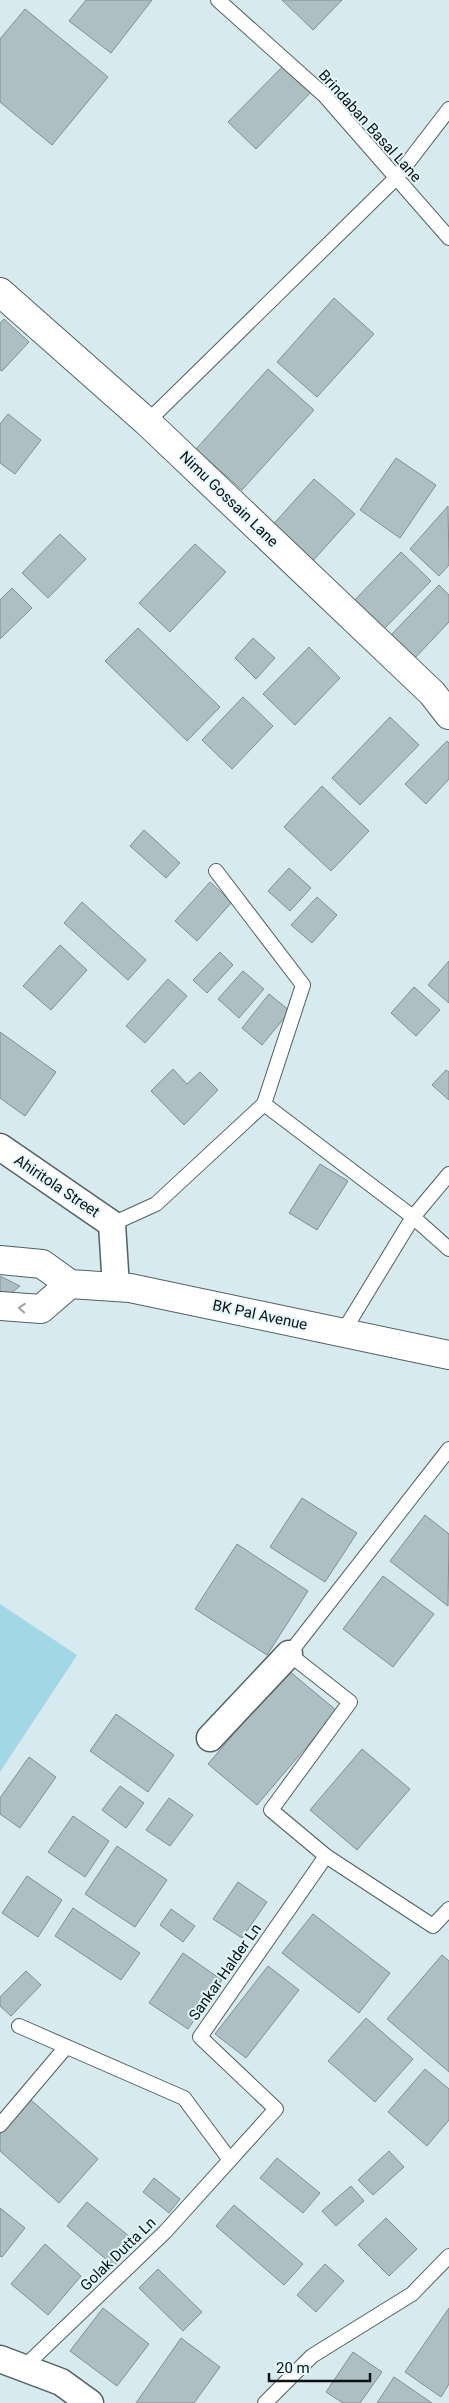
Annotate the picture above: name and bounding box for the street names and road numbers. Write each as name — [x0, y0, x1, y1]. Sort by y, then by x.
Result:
street label: Brindaban Basal Lane — [315, 66, 425, 186]
street label: Nimu Gossain Lane — [176, 447, 282, 551]
street label: Ahiritola Street — [11, 1151, 103, 1221]
street label: BK Pal Avenue — [211, 1296, 309, 1334]
street label: Sankar Halder Ln — [185, 1920, 265, 2024]
street label: Golak Dutta Ln — [76, 2213, 160, 2295]

